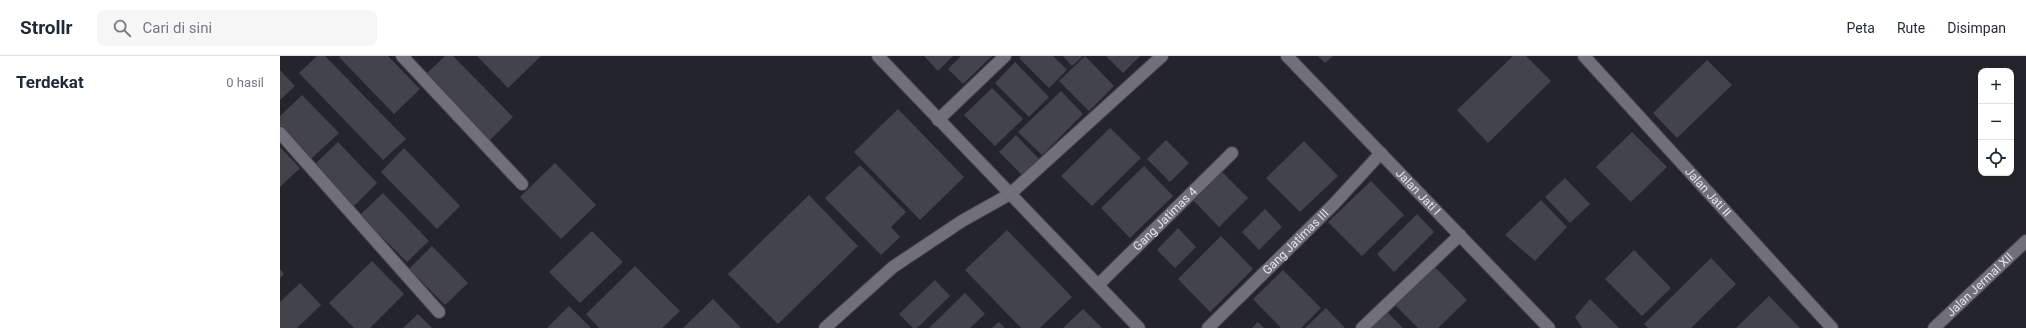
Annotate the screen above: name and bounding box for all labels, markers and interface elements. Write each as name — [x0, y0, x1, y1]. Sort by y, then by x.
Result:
search box — [97, 10, 377, 46]
text: Strollr — [20, 16, 73, 39]
icon: search — [111, 17, 133, 39]
text: Cari di sini — [143, 19, 212, 37]
text: Peta — [1847, 20, 1875, 36]
text: Rute — [1897, 20, 1925, 36]
text: Disimpan — [1947, 20, 2006, 36]
map controls — [1978, 68, 2014, 176]
button: + — [1978, 68, 2014, 104]
text: Terdekat — [16, 72, 84, 92]
text: 0 hasil — [226, 75, 264, 90]
button: − — [1978, 104, 2014, 140]
button: locate — [1978, 140, 2014, 176]
street label: Jalan Jati II — [1682, 164, 1734, 220]
street label: Jalan Jati I — [1393, 166, 1443, 218]
street label: Gang Jatimas 4 — [1130, 184, 1200, 254]
street label: Gang Jatimas III — [1260, 206, 1332, 277]
street label: Jalan Jermal XII — [1944, 250, 2016, 319]

